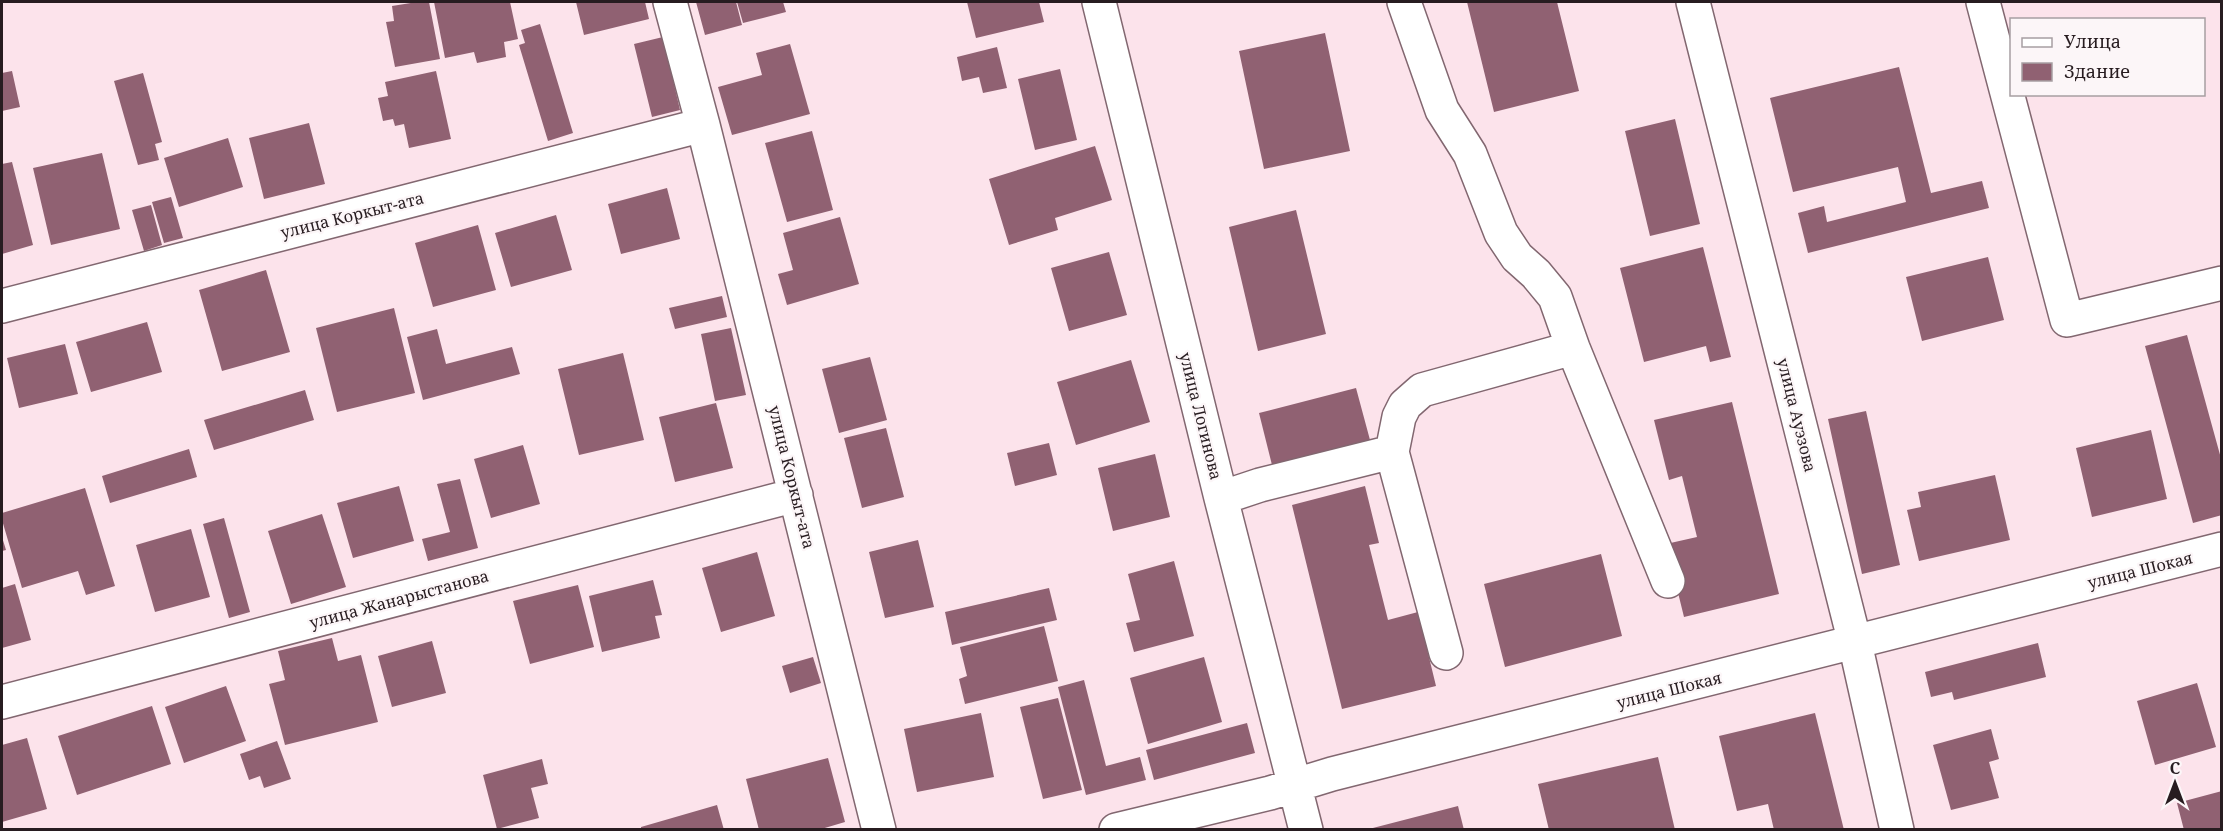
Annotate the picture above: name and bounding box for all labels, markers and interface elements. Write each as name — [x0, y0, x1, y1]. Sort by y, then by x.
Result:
legend — [2010, 18, 2205, 96]
text: Улица — [2064, 29, 2121, 53]
text: Здание — [2064, 59, 2130, 83]
street label: улица Коркыт-ата — [278, 187, 426, 243]
street label: улица Логинова — [1174, 350, 1228, 482]
street label: улица Ауэзова — [1772, 356, 1822, 474]
street label: улица Коркыт-ата — [764, 403, 820, 551]
street label: улица Шокая — [2085, 546, 2195, 594]
street label: улица Жанарыстанова — [307, 564, 491, 634]
street label: улица Шокая — [1614, 666, 1724, 714]
north arrow — [2145, 753, 2205, 813]
text: С — [2170, 757, 2180, 779]

